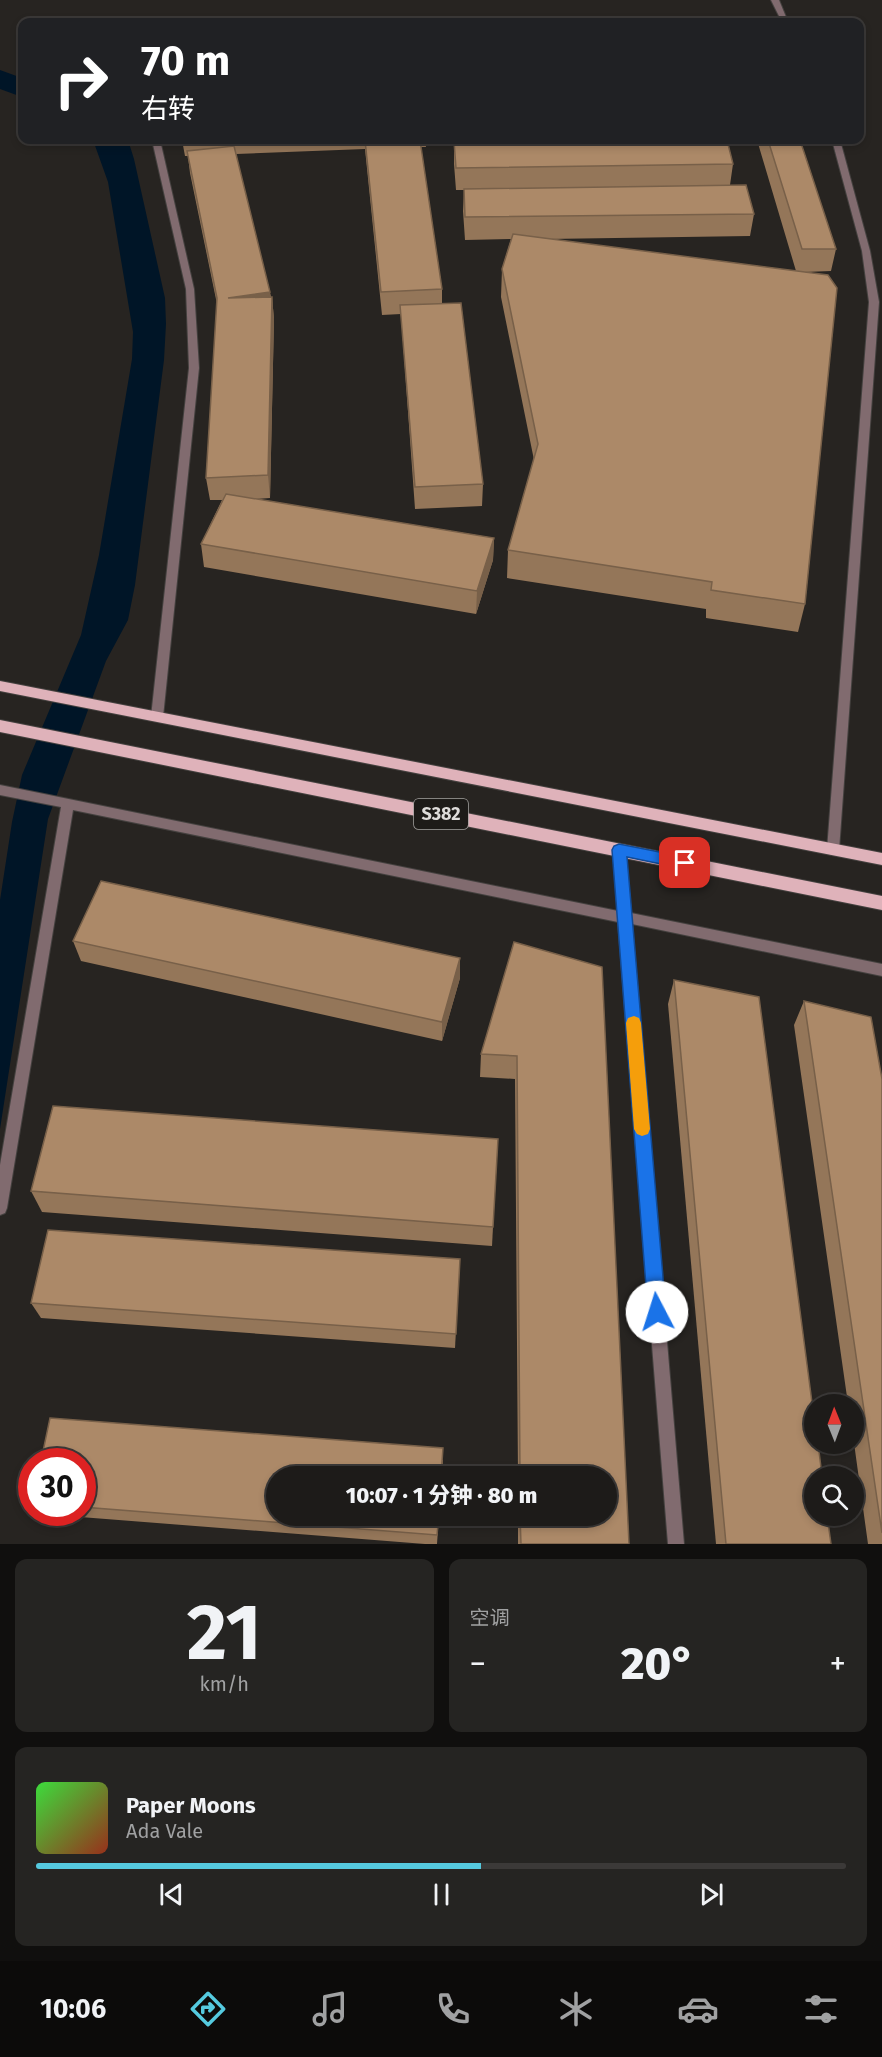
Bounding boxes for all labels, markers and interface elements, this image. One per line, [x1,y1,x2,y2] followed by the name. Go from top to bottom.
[141,36,230,86] text: 70 m
[42,42,120,120] icon: right
[141,93,195,125] text: 右转
[414,799,468,829] road number: S382
[659,837,710,888] pin
[668,846,701,879] icon: arrive
[625,1280,689,1344] position arrow
[804,1394,864,1454] north arrow
[804,1394,864,1526] map controls
[18,1448,96,1526] speed limit sign: 30
[804,1466,864,1526] button: search
[346,1482,537,1509] text: 10:07 · 1 分钟 · 80 m
[187,1586,262,1680] text: 21
[470,1606,510,1630] text: 空调
[621,1637,695,1691] text: 20°
[470,1644,486,1684] text: −
[830,1644,846,1684] text: +
[200,1672,249,1696] text: km/h
[126,1792,256,1819] text: Paper Moons
[126,1819,203,1843] text: Ada Vale
[155,1878,188,1911] icon: previous
[425,1878,458,1911] icon: pause
[695,1878,728,1911] icon: next
[187,1988,229,2030] icon: directions
[309,1988,351,2030] icon: music
[432,1988,474,2030] icon: phone
[555,1988,597,2030] icon: climate
[677,1988,719,2030] icon: car
[800,1988,842,2030] icon: filters
[40,1993,106,2025] text: 10:06

